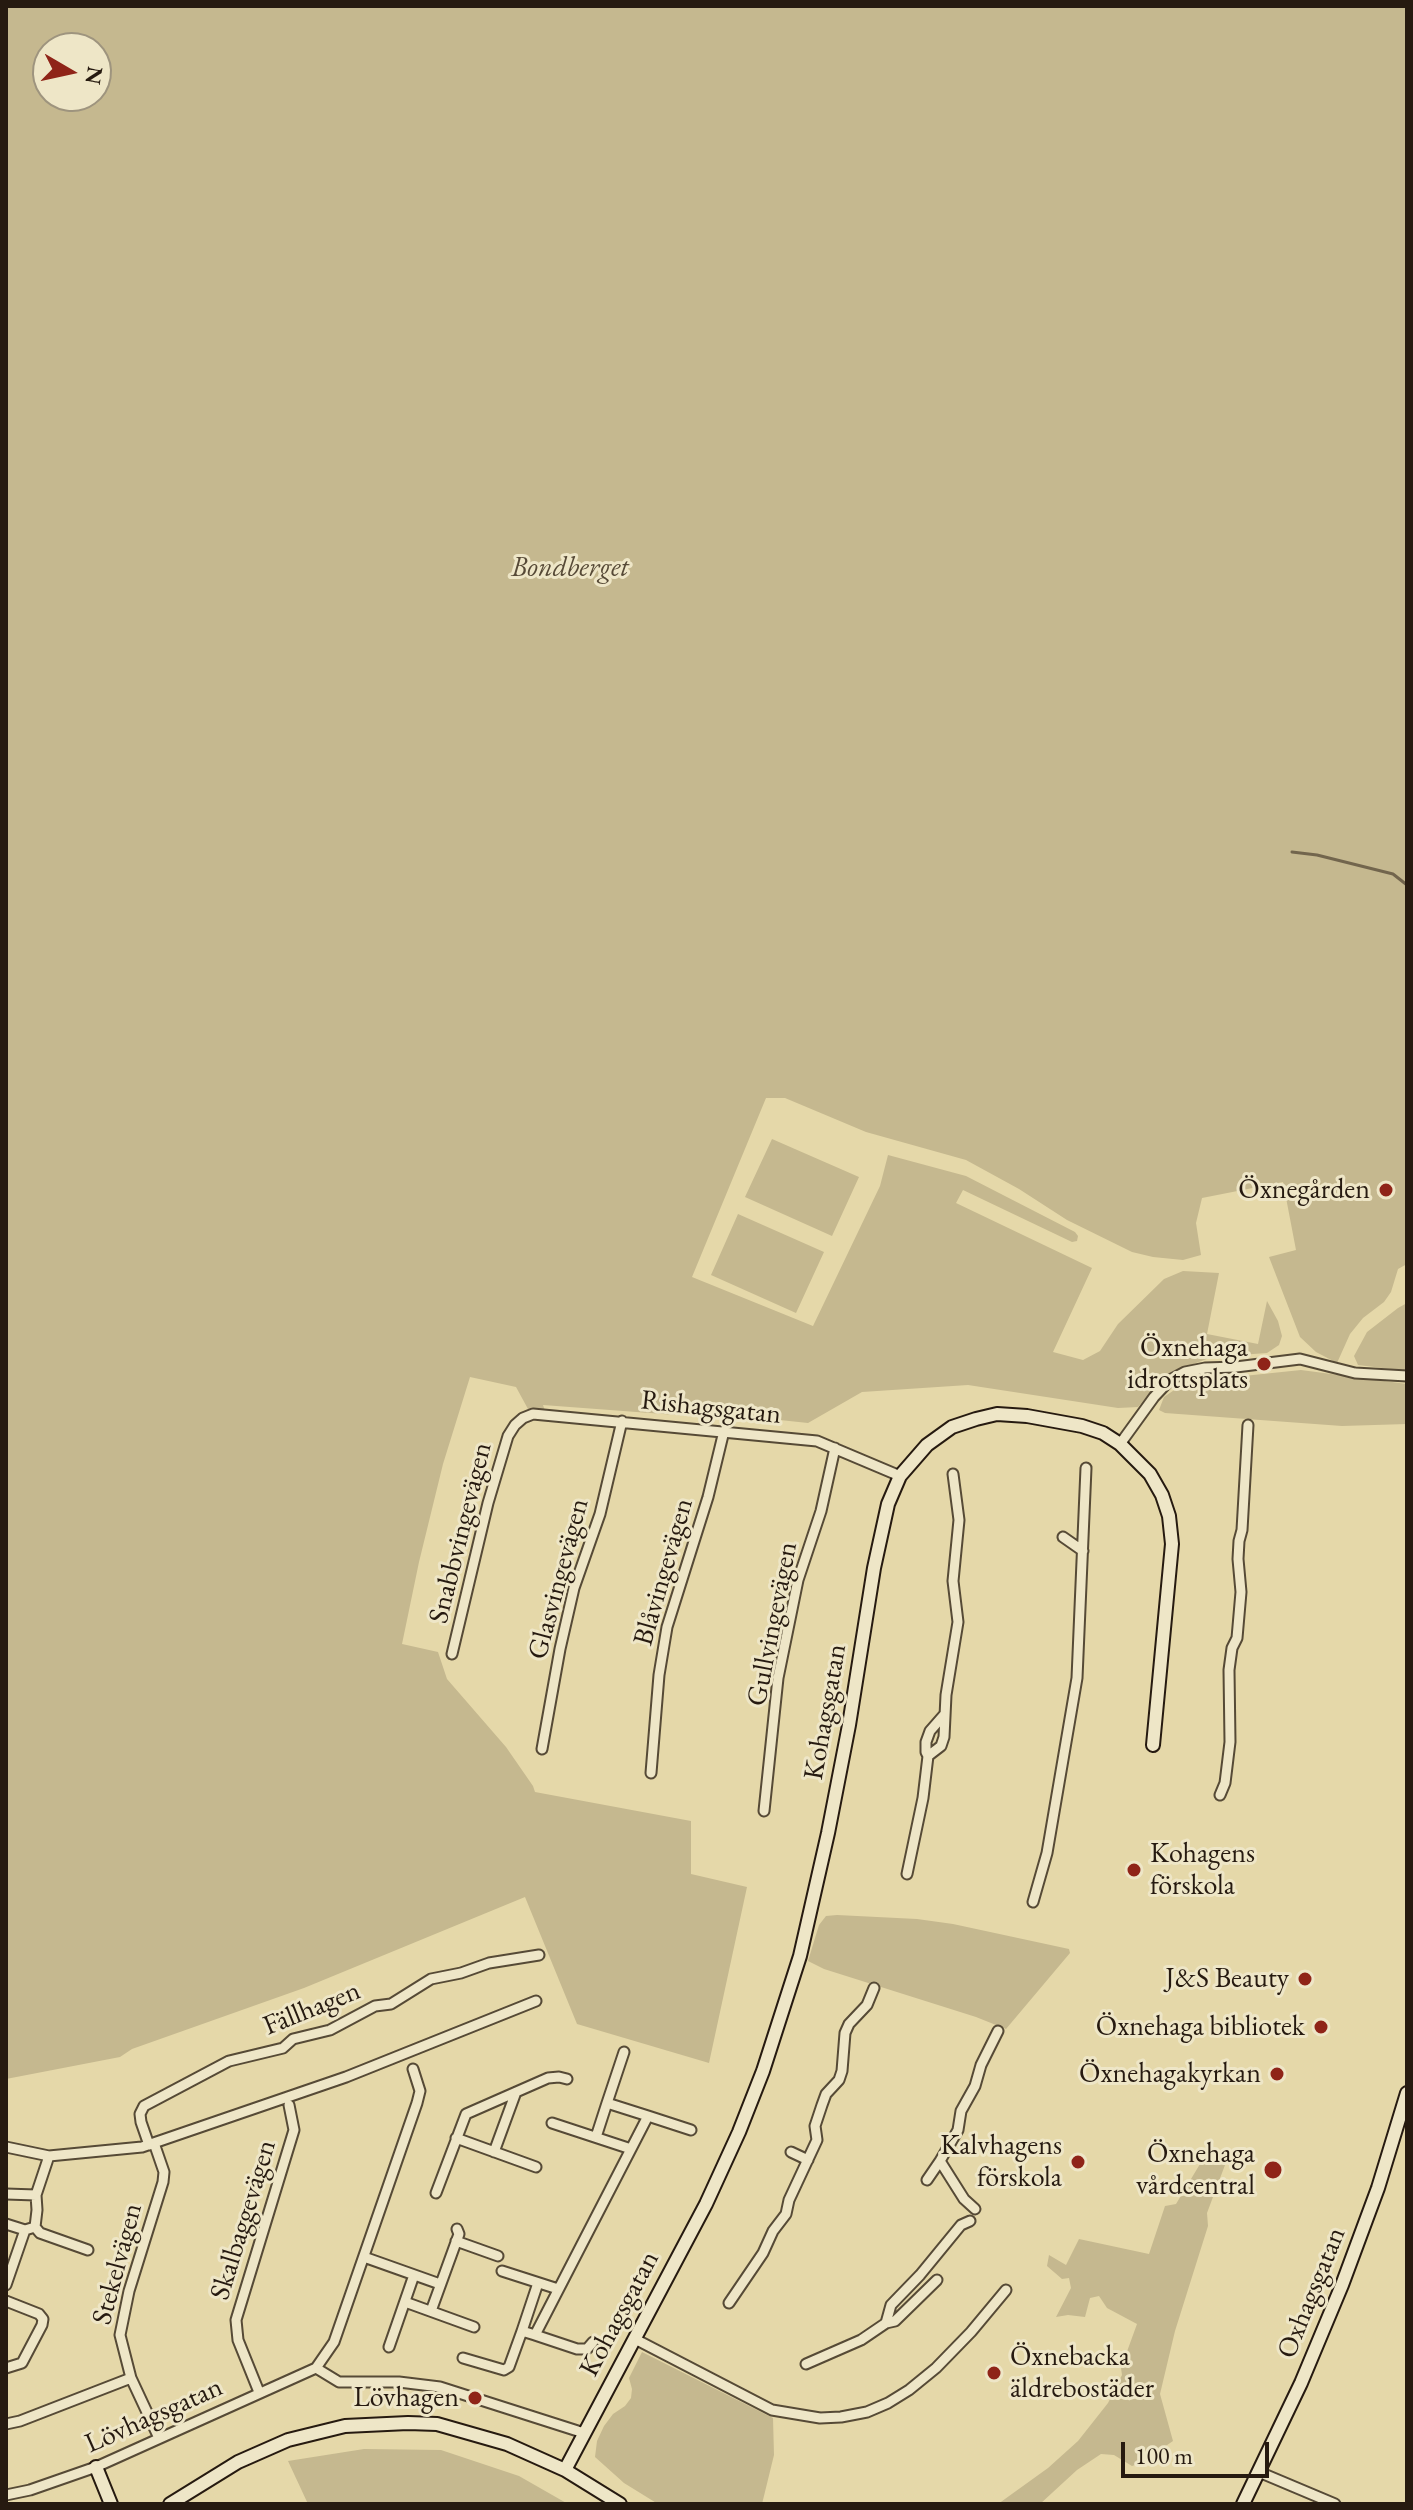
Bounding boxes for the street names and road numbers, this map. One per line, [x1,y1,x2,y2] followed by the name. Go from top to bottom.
[639,1384,783,1432] street label: Rishagsgatan
[422,1439,500,1627] street label: Snabbvingevägen
[627,1494,701,1650] street label: Blåvingevägen
[521,1495,597,1663] street label: Glasvingevägen
[741,1539,805,1709] street label: Gullvingevägen
[798,1641,854,1783] street label: Kohagsgatan
[259,1974,365,2044] street label: Fällhagen
[204,2136,284,2304] street label: Skalbaggevägen
[86,2200,150,2328] street label: Stekelvägen
[1271,2223,1353,2363] street label: Oxhagsgatan
[573,2245,667,2383] street label: Kohagsgatan
[80,2371,228,2461] street label: Lövhagsgatan

